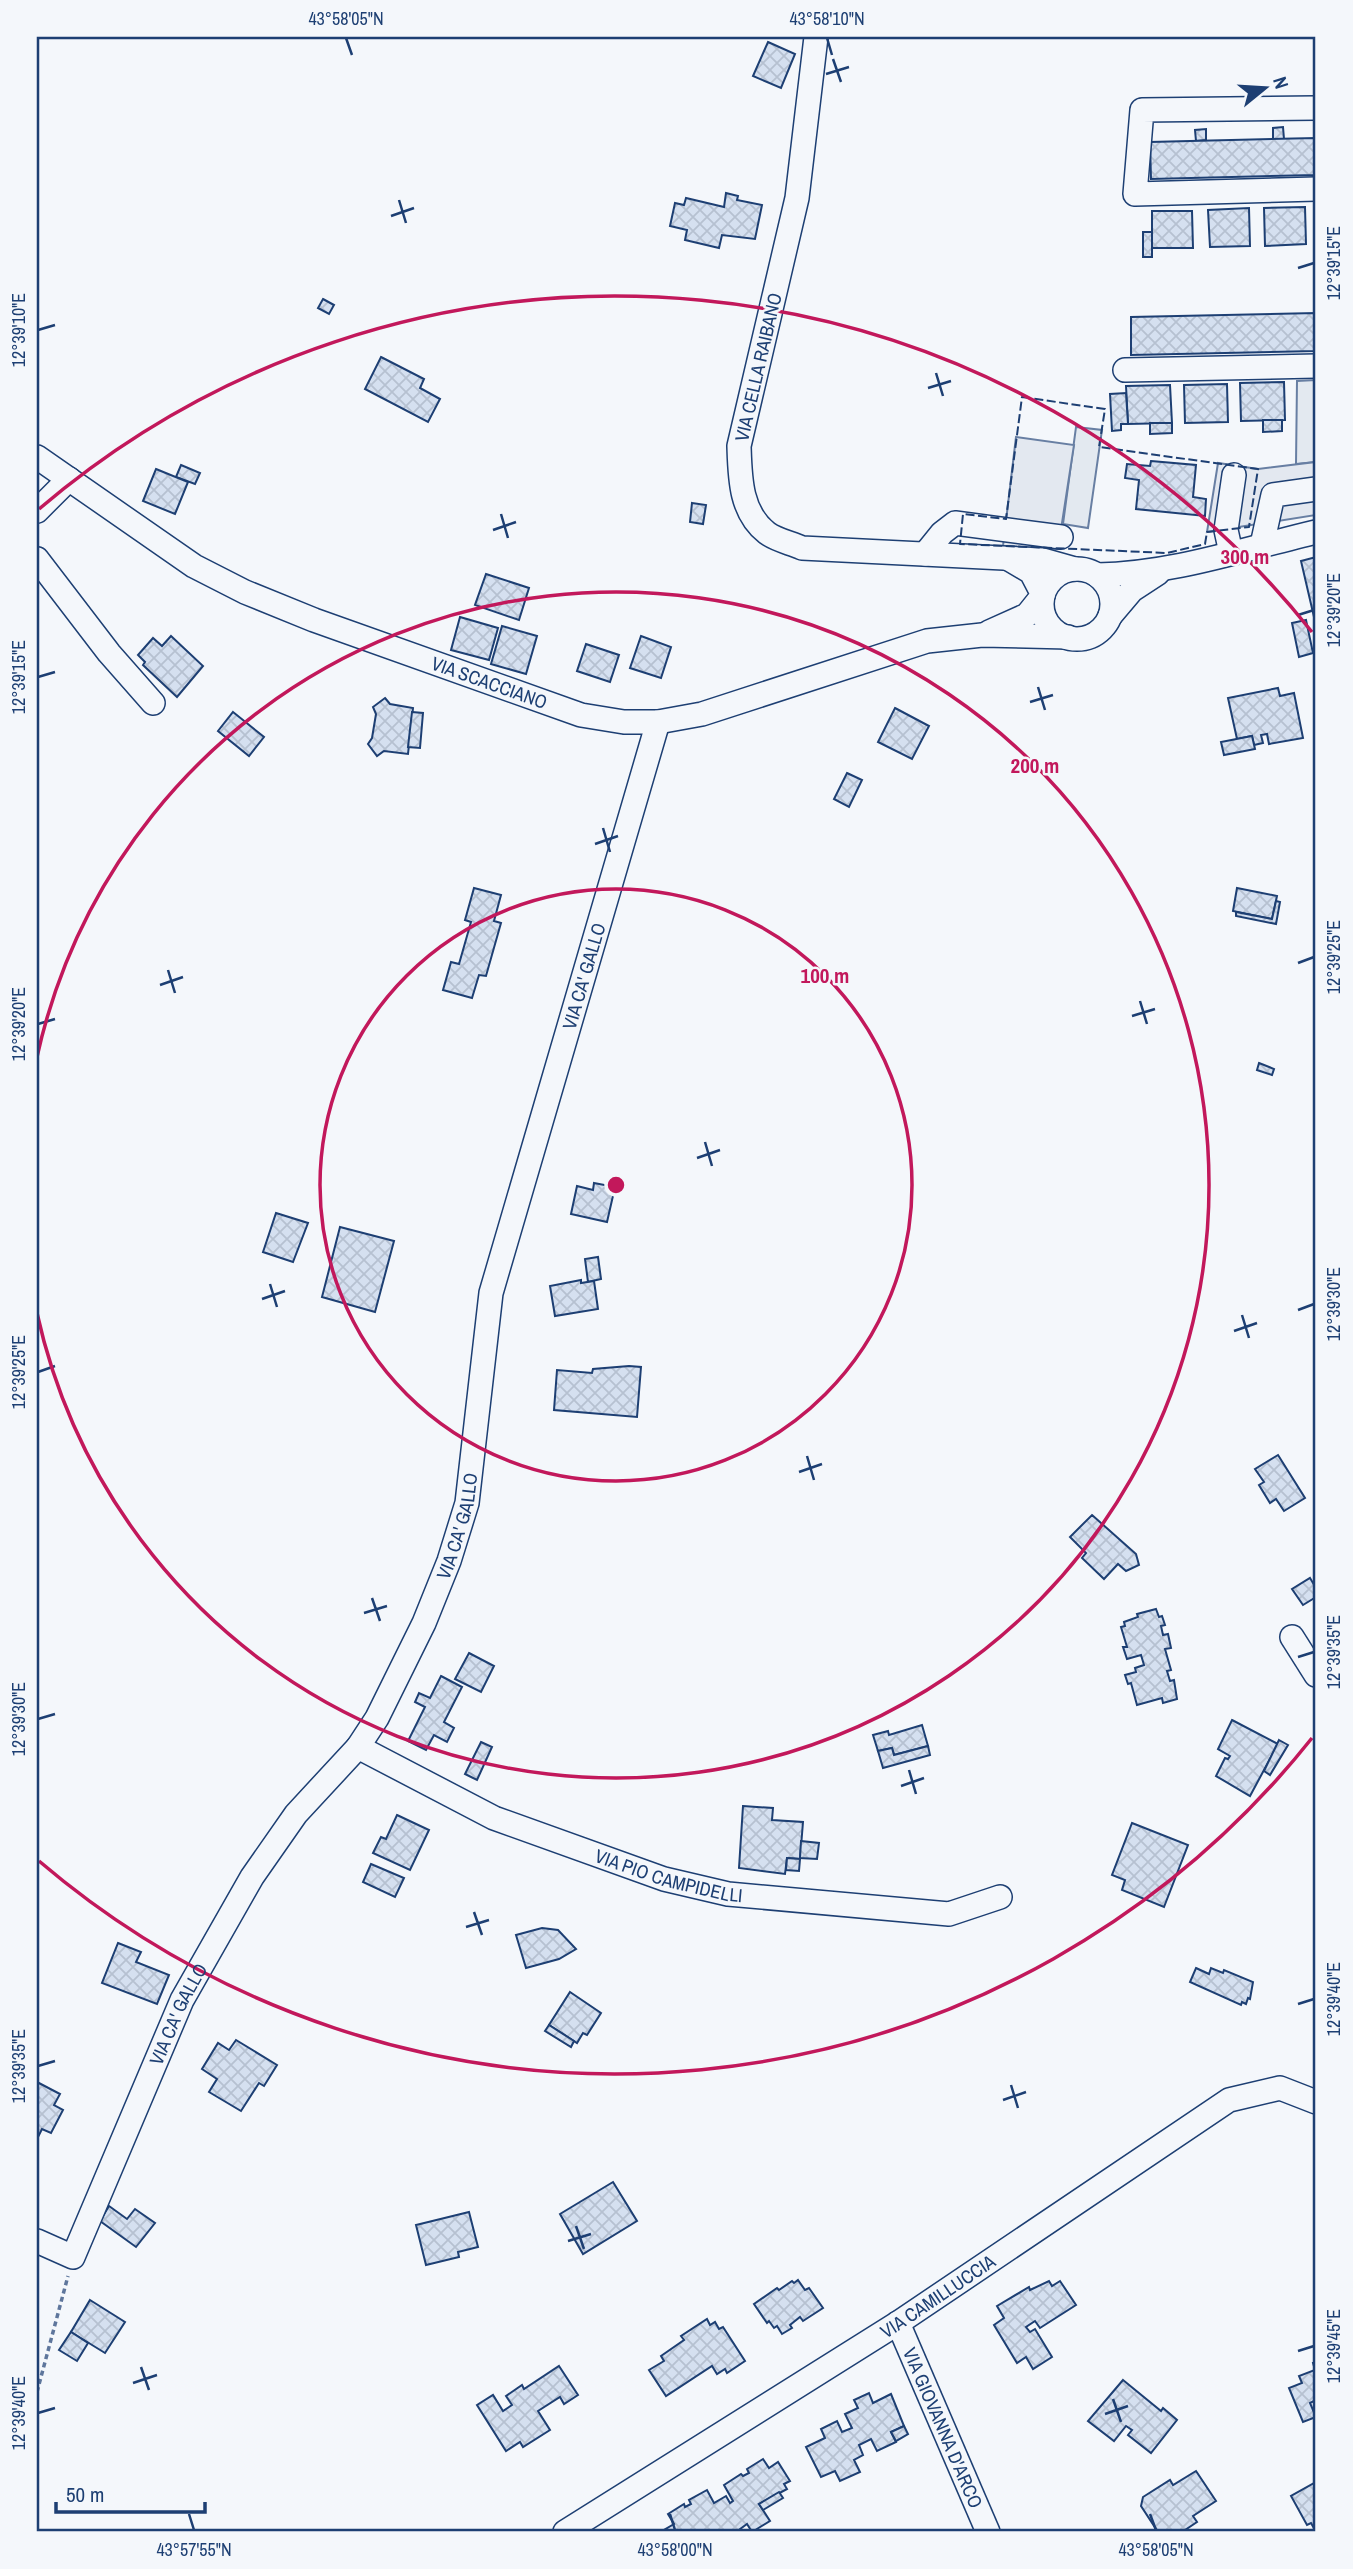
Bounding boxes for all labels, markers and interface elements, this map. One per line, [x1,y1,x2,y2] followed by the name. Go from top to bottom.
[308,6,384,31] text: 43°58'05"N
[789,6,865,31] text: 43°58'10"N
[1230,52,1300,122] north arrow
[1267,73,1295,92] text: N
[1321,226,1346,300] text: 12°39'15"E
[728,290,788,444] street label: VIA CELLA RAIBANO
[6,293,31,367] text: 12°39'10"E
[1221,542,1269,571] text: 300 m
[1321,573,1346,647] text: 12°39'20"E
[6,640,31,714] text: 12°39'15"E
[428,650,551,715] street label: VIA SCACCIANO
[1011,751,1059,780] text: 200 m
[556,920,612,1032] street label: VIA CA' GALLO
[1321,920,1346,994] text: 12°39'25"E
[801,961,849,990] text: 100 m
[6,987,31,1061] text: 12°39'20"E
[604,1173,628,1197] centre of rings
[1321,1267,1346,1341] text: 12°39'30"E
[6,1335,31,1409] text: 12°39'25"E
[430,1471,483,1583] street label: VIA CA' GALLO
[1321,1615,1346,1689] text: 12°39'35"E
[6,1682,31,1756] text: 12°39'30"E
[592,1842,744,1908] street label: VIA PIO CAMPIDELLI
[143,1959,213,2069] street label: VIA CA' GALLO
[1321,1962,1346,2036] text: 12°39'40"E
[6,2029,31,2103] text: 12°39'35"E
[875,2248,1001,2344] street label: VIA CAMILLUCCIA
[1321,2309,1346,2383] text: 12°39'45"E
[897,2343,989,2512] street label: VIA GIOVANNA D'ARCO
[6,2376,31,2450] text: 12°39'40"E
[56,2471,205,2515] scale bar
[66,2480,104,2509] text: 50 m
[156,2537,232,2562] text: 43°57'55"N
[637,2537,713,2562] text: 43°58'00"N
[1118,2537,1194,2562] text: 43°58'05"N

